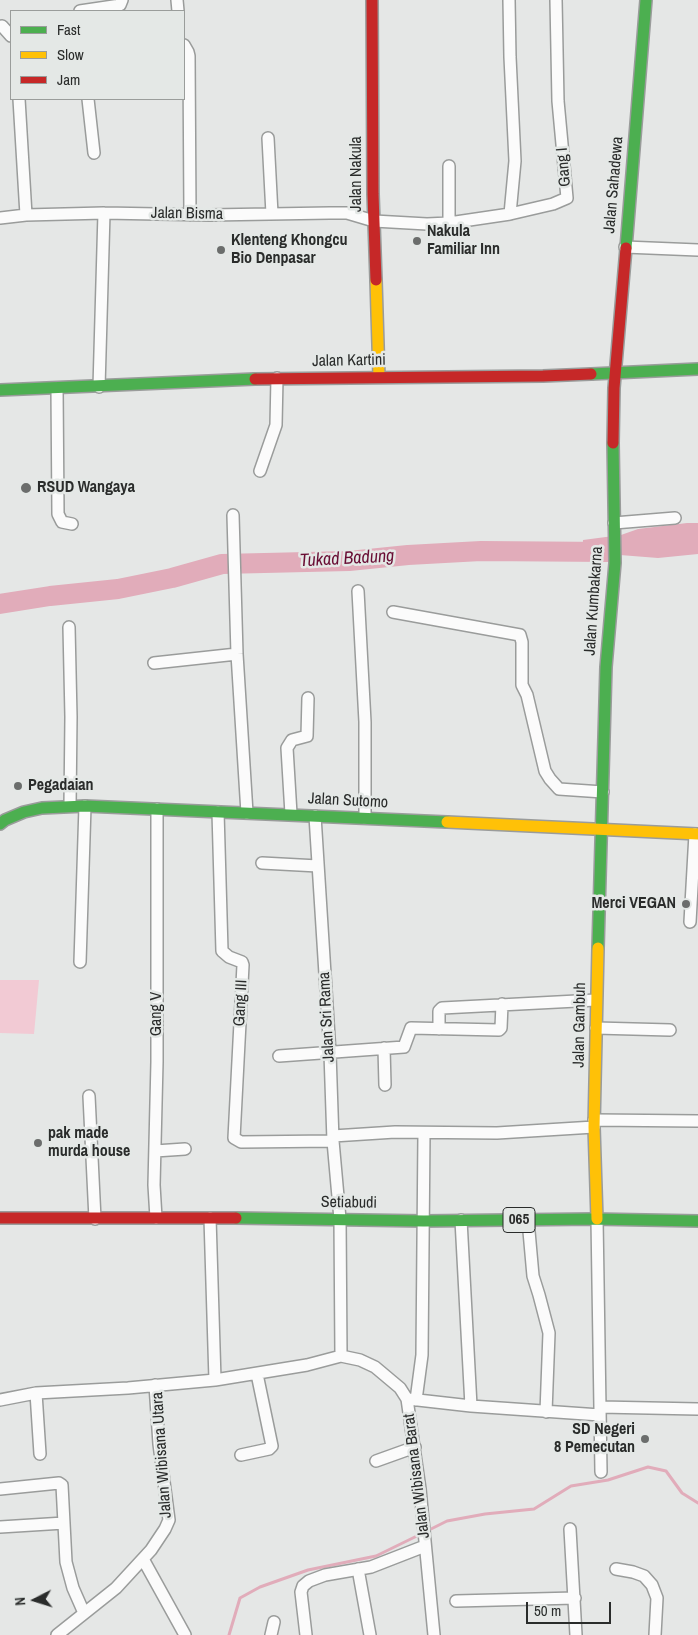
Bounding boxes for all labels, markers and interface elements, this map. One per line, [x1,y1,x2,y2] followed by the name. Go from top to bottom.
[10,10,185,100] legend
[57,19,80,40] text: Fast
[57,44,84,65] text: Slow
[57,69,80,90] text: Jam
[347,136,367,212] street label: Jalan Nakula
[600,136,628,234] street label: Jalan Sahadewa
[553,147,575,187] street label: Gang I
[151,204,223,224] street label: Jalan Bisma
[427,222,500,260] place label: Nakula Familiar Inn
[231,231,348,269] place label: Klenteng Khongcu Bio Denpasar
[411,235,423,247] marker: Nakula Familiar Inn
[215,244,227,256] marker: Klenteng Khongcu Bio Denpasar
[312,351,386,371] street label: Jalan Kartini
[37,478,135,498] place label: RSUD Wangaya
[19,481,33,495] marker: RSUD Wangaya
[299,546,395,572] water label: Tukad Badung
[581,546,607,656] street label: Jalan Kumbakarna
[28,776,94,796] place label: Pegadaian
[12,780,24,792] marker: Pegadaian
[307,789,389,813] street label: Jalan Sutomo
[591,894,676,914] place label: Merci VEGAN
[680,898,692,910] marker: Merci VEGAN
[315,971,339,1063] street label: Jalan Sri Rama
[230,979,252,1027] street label: Gang III
[570,982,590,1068] street label: Jalan Gambuh
[147,992,167,1036] street label: Gang V
[48,1124,130,1162] place label: pak made murda house
[32,1137,44,1149] marker: pak made murda house
[321,1193,377,1213] street label: Setiabudi
[503,1208,535,1232] road number: 065
[148,1391,176,1519] street label: Jalan Wibisana Utara
[400,1413,434,1539] street label: Jalan Wibisana Barat
[554,1420,635,1458] place label: SD Negeri 8 Pemecutan
[639,1433,651,1445] marker: SD Negeri 8 Pemecutan
[10,1575,60,1625] north arrow
[528,1592,613,1624] scale bar
[11,1596,29,1606] text: N
[534,1600,561,1621] text: 50 m

